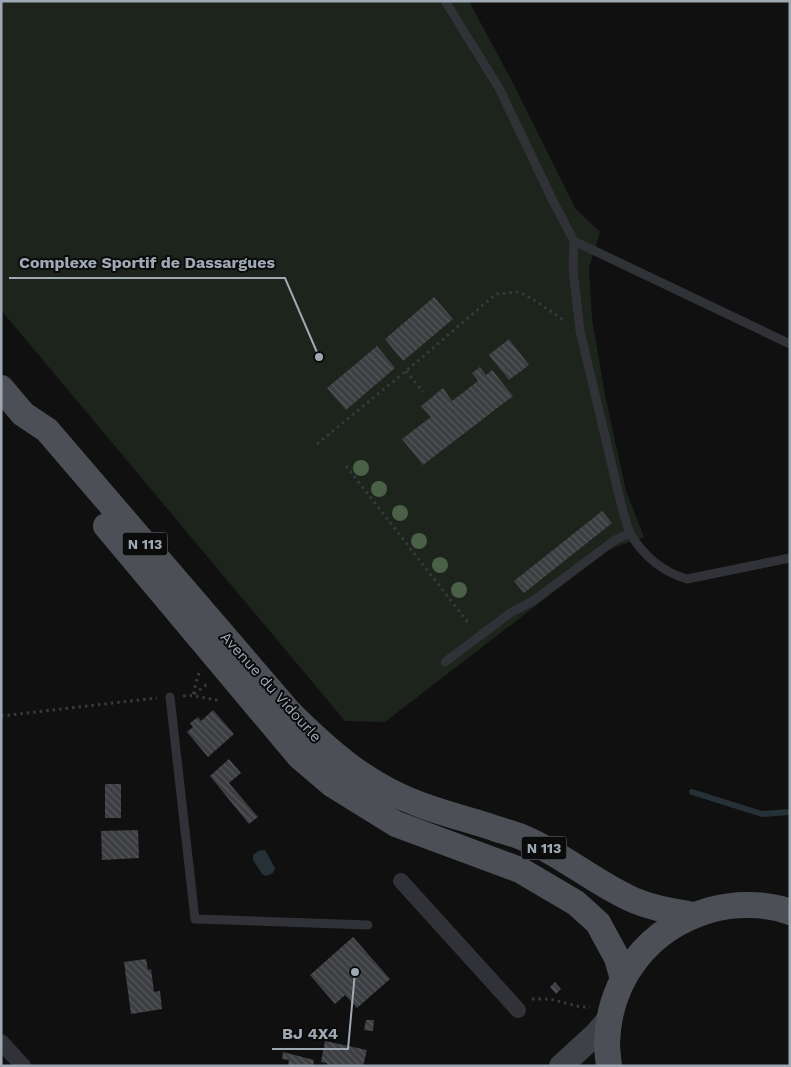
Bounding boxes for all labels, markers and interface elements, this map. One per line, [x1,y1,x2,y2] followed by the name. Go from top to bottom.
[9,247,285,278] callout: Complexe Sportif de Dassargues
[19,253,275,272] text: Complexe Sportif de Dassargues
[122,532,168,556] road number: N 113
[217,628,325,746] street label: Avenue du Vidourle
[522,836,566,860] road number: N 113
[272,1018,348,1049] callout: BJ 4X4
[282,1024,338,1043] text: BJ 4X4

